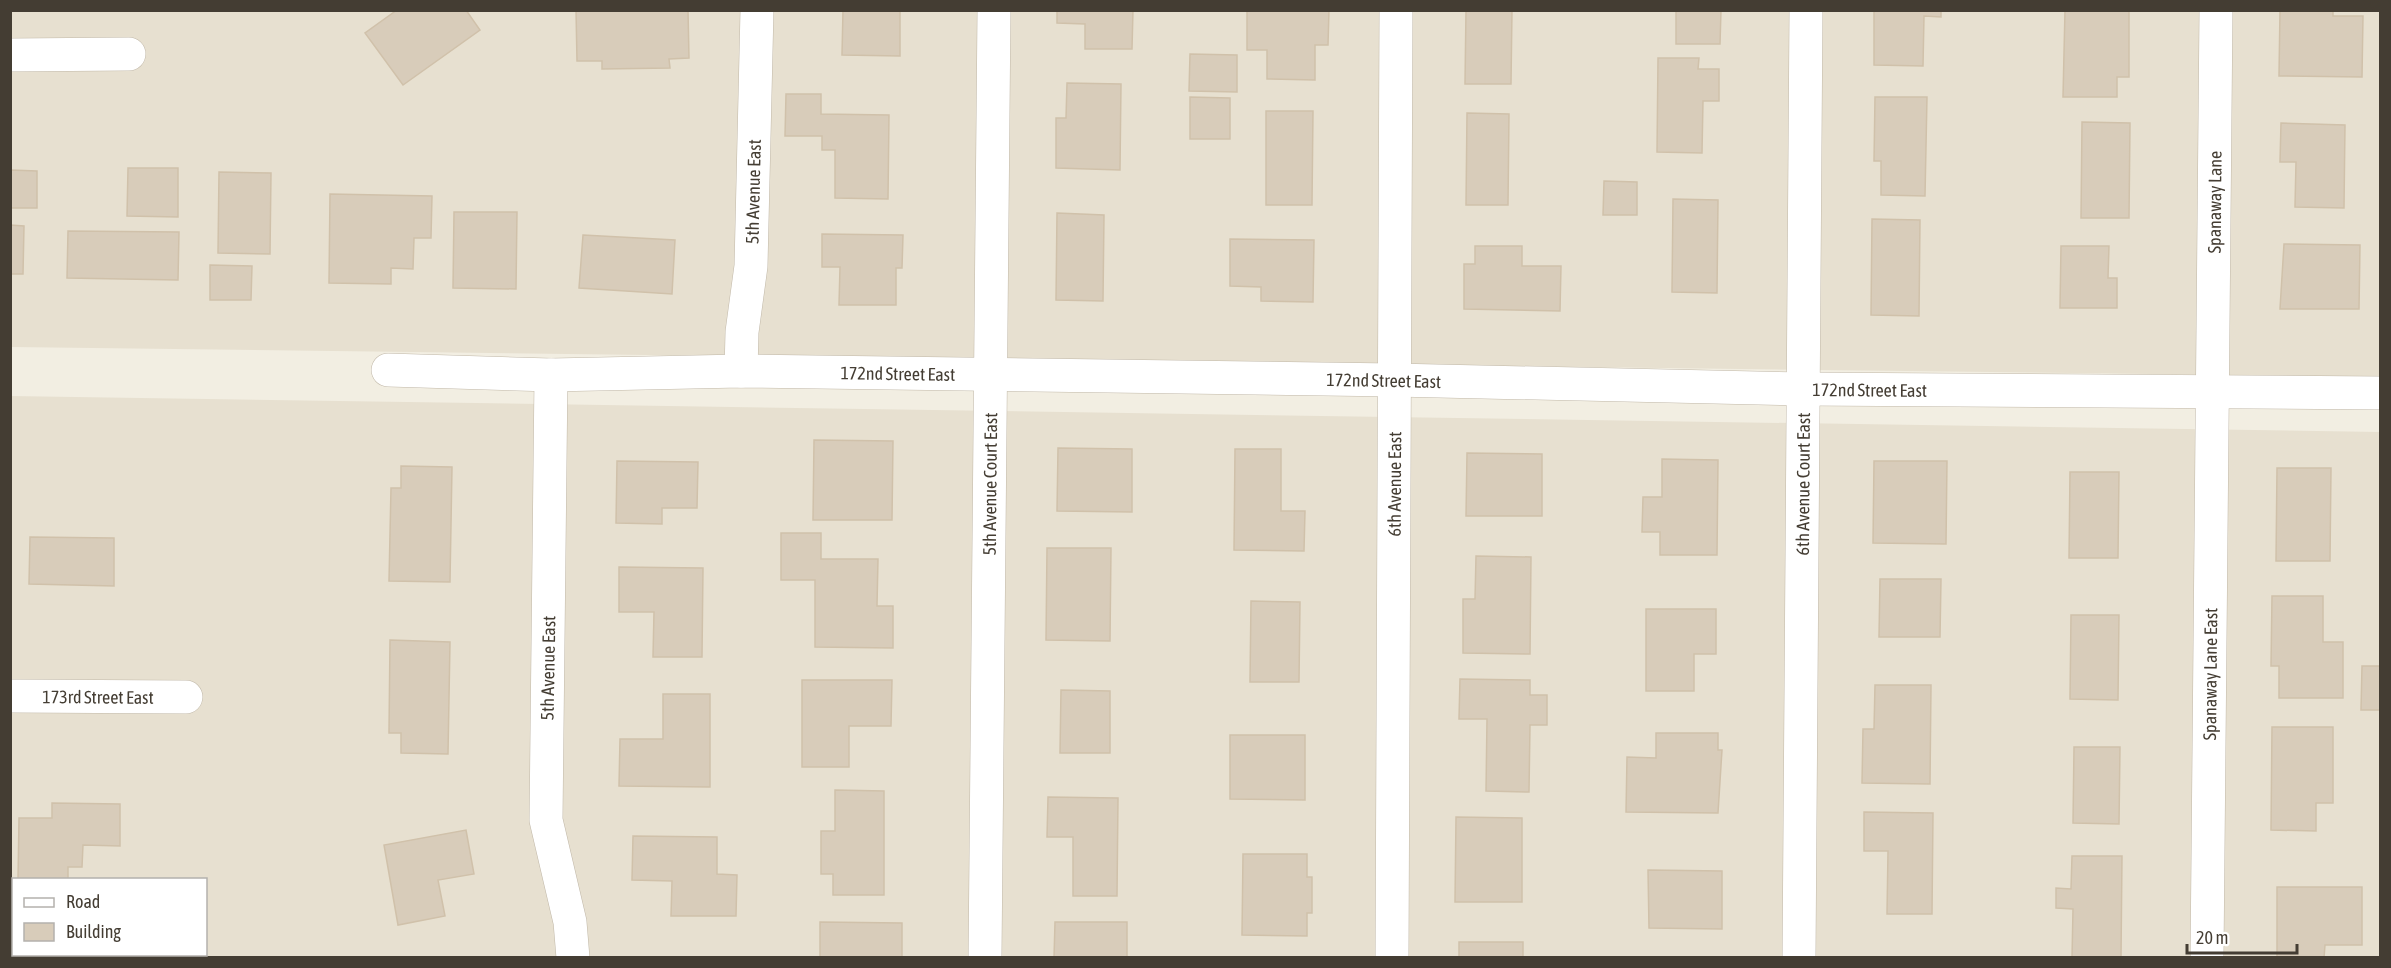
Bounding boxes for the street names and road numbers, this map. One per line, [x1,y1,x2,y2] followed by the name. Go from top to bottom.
[741,139,764,244] street label: 5th Avenue East
[2203,151,2225,253] street label: Spanaway Lane
[840,362,955,384] street label: 172nd Street East
[1326,369,1441,392] street label: 172nd Street East
[1812,379,1927,400] street label: 172nd Street East
[978,412,1001,556] street label: 5th Avenue Court East
[1791,412,1814,556] street label: 6th Avenue Court East
[1383,432,1405,536] street label: 6th Avenue East
[2199,608,2221,740] street label: Spanaway Lane East
[537,615,559,721] street label: 5th Avenue East
[42,686,154,707] street label: 173rd Street East

